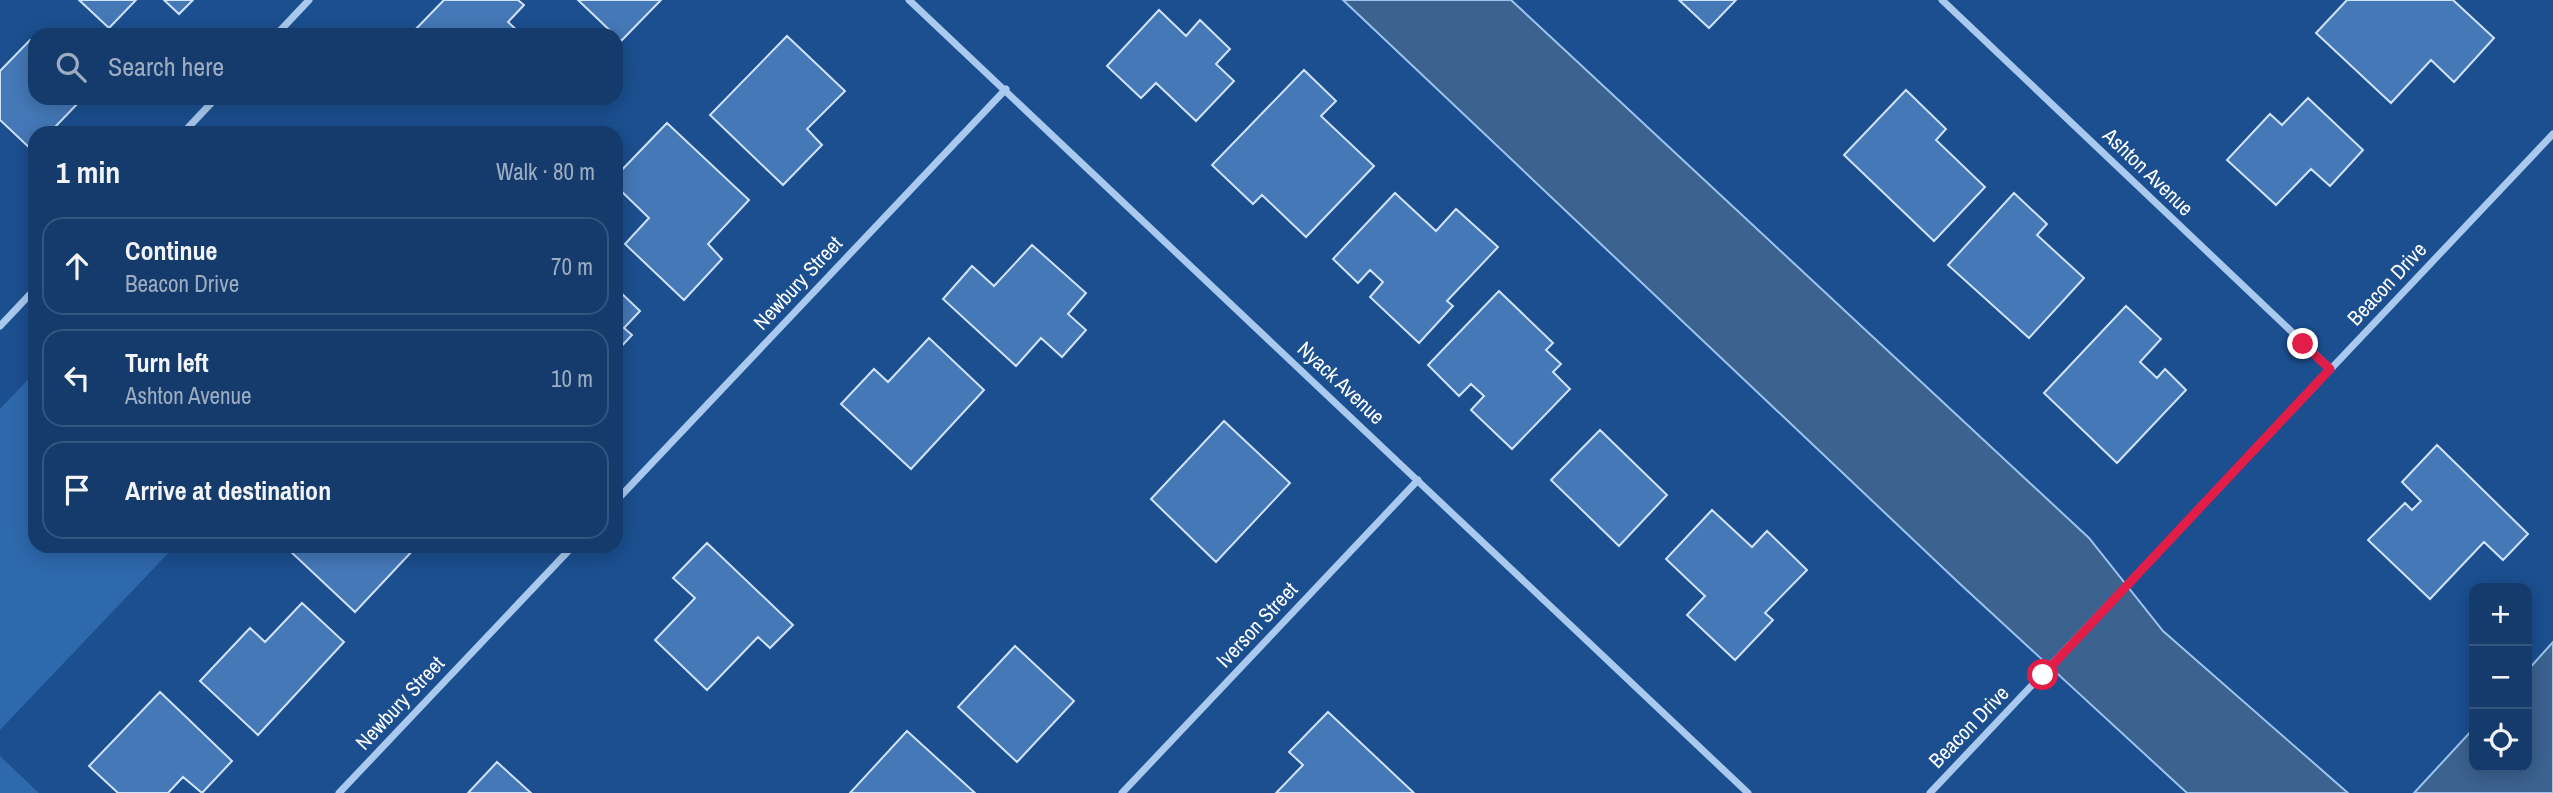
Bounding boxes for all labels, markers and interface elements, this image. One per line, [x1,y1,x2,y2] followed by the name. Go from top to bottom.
[28,28,623,105] search box
[52,48,90,86] icon: search
[108,49,224,84] text: Search here
[2096,120,2200,222] street label: Ashton Avenue
[56,152,120,192] text: 1 min
[496,156,595,187] text: Walk · 80 m
[747,229,849,336] street label: Newbury Street
[125,233,217,268] text: Continue
[2340,236,2433,332] street label: Beacon Drive
[58,247,96,285] icon: ahead
[551,251,593,282] text: 70 m
[125,268,239,299] text: Beacon Drive
[2287,328,2318,359] route end
[1291,335,1391,431] street label: Nyack Avenue
[125,345,209,380] text: Turn left
[58,359,96,397] icon: left
[551,363,593,394] text: 10 m
[125,380,252,411] text: Ashton Avenue
[58,471,96,509] icon: arrive
[125,473,331,508] text: Arrive at destination
[1209,575,1304,674] street label: Iverson Street
[2469,583,2532,772] map controls
[2469,583,2532,646] button: +
[2469,646,2532,709] button: −
[349,649,451,756] street label: Newbury Street
[2027,659,2058,690] route start
[1922,679,2015,774] street label: Beacon Drive
[2469,709,2532,772] button: locate

